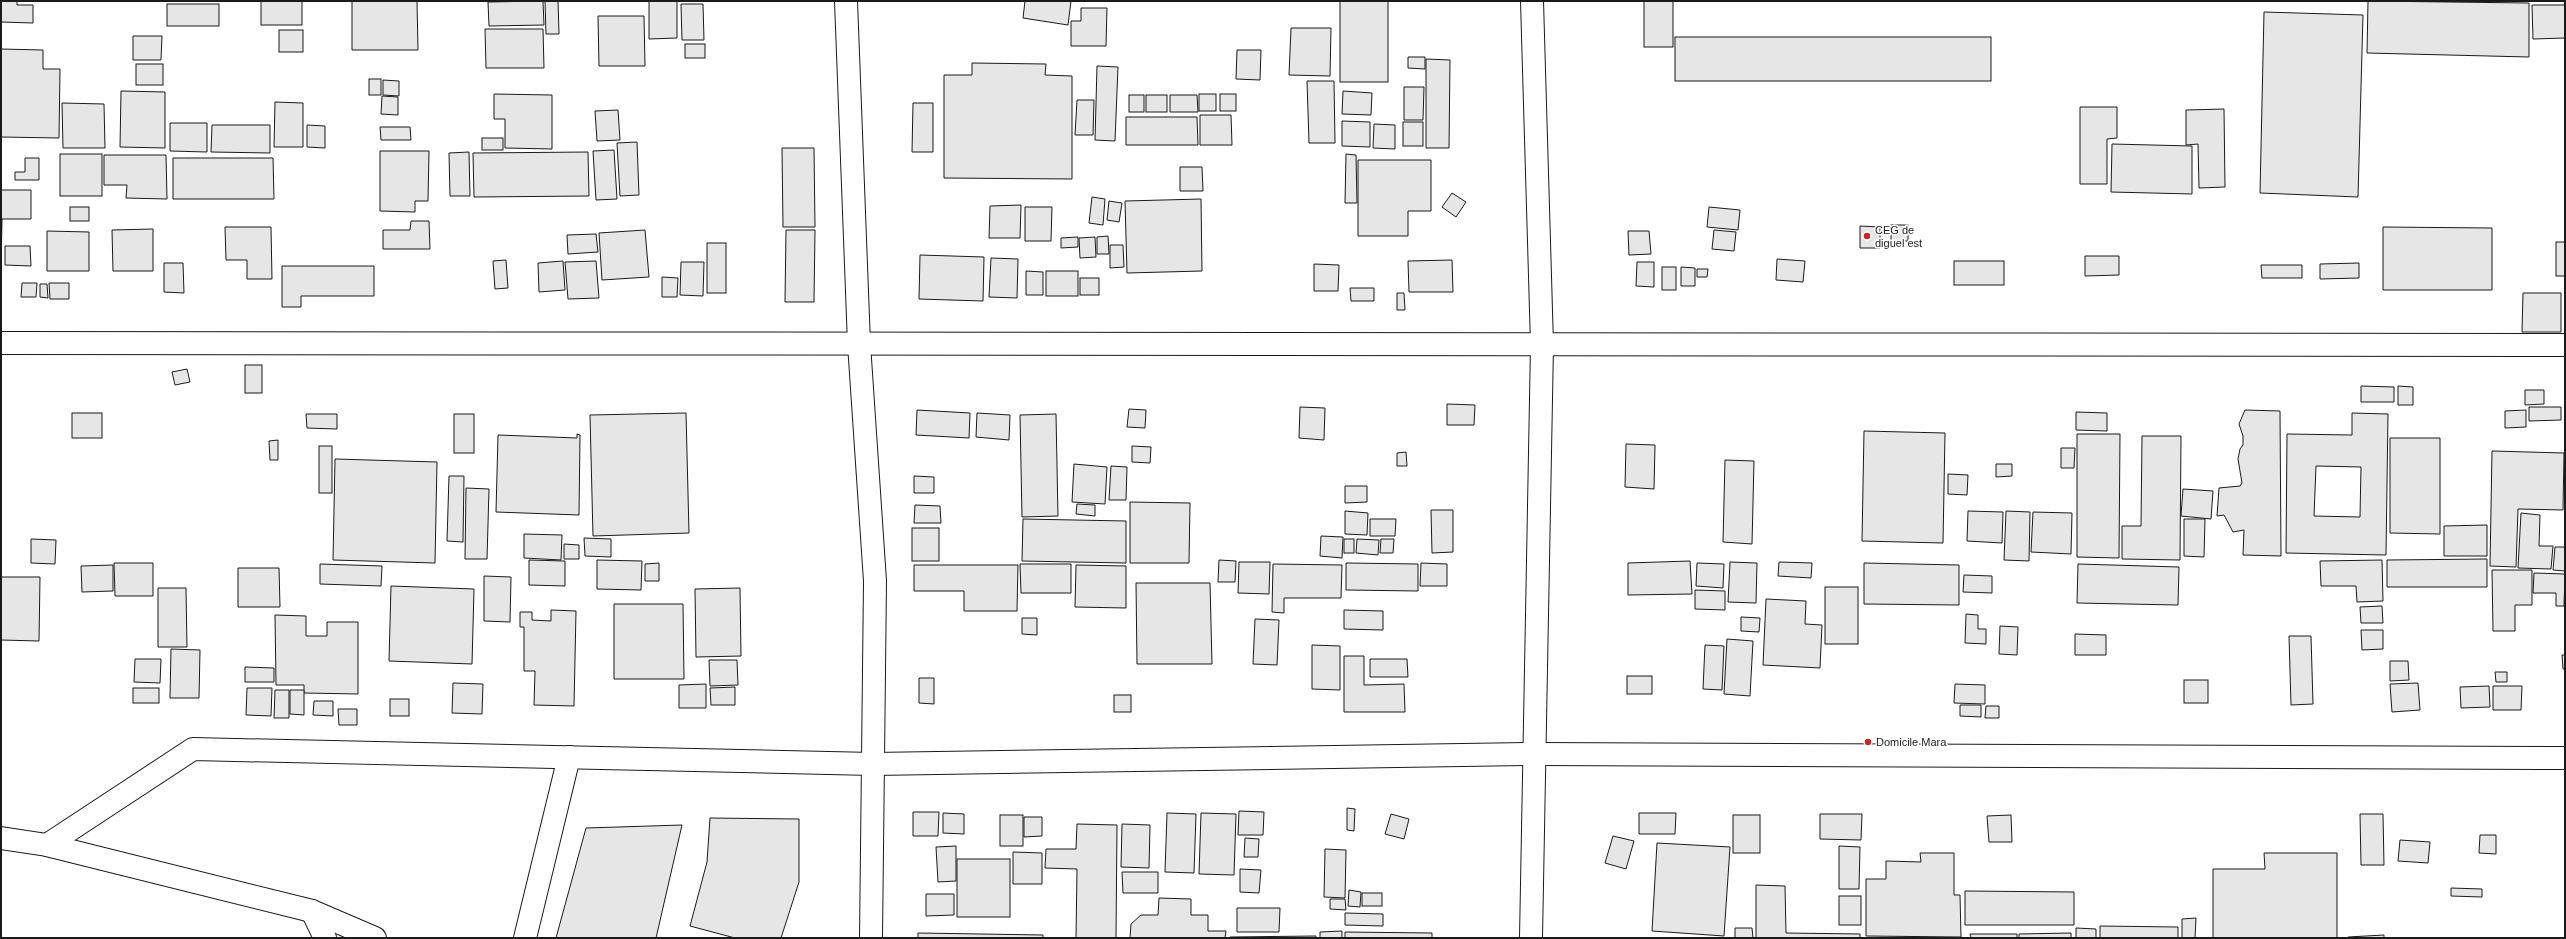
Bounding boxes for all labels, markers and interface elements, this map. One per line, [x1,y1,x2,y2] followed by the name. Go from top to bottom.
[1875,224,1922,249] place label: CEG de diguel est
[1862,231,1872,241] marker: CEG de diguel est
[1876,736,1947,748] place label: Domicile Mara
[1863,737,1873,747] marker: Domicile Mara

